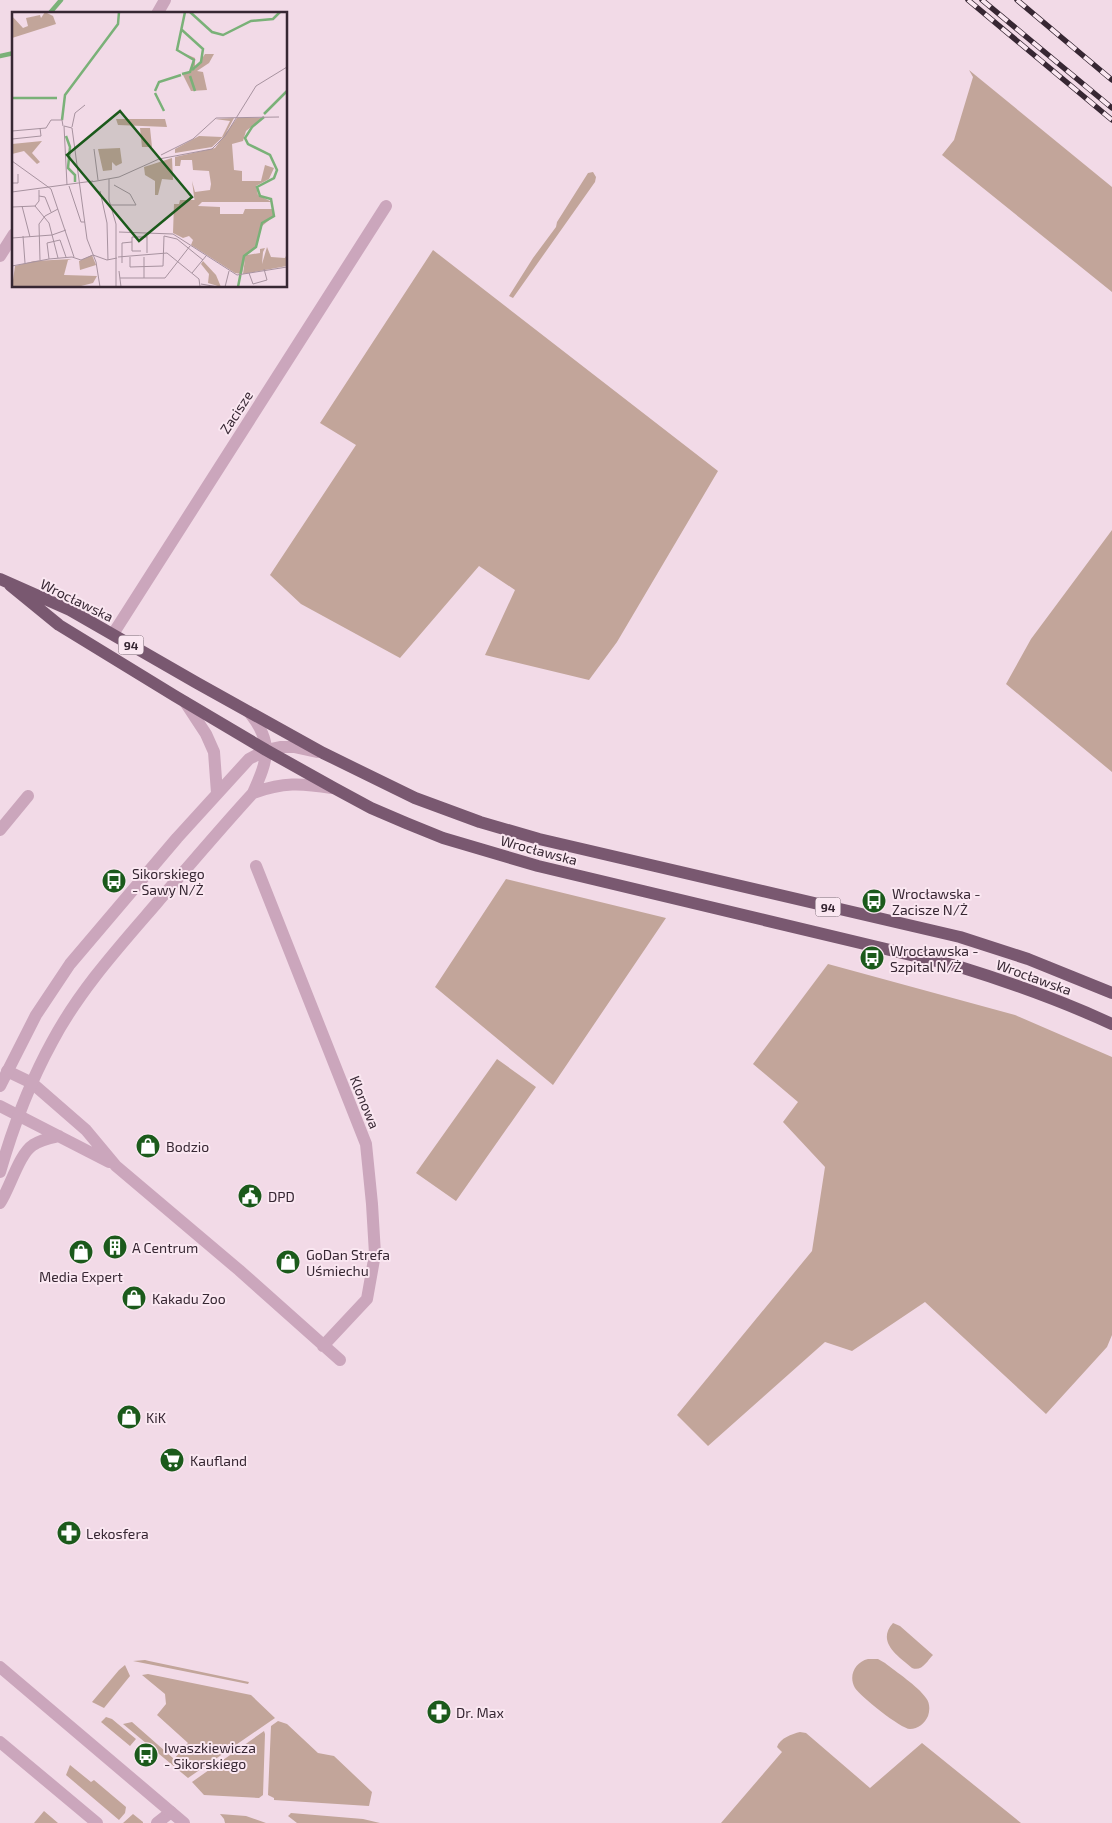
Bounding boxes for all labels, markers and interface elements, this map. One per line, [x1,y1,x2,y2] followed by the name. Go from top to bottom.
[12,12,288,288] inset map
[216,387,256,437] street label: Zacisze
[38,575,116,625] street label: Wrocławska
[118,636,144,654] road number: 94
[499,832,579,868] street label: Wrocławska
[132,865,205,898] place label: Sikorskiego - Sawy N/Ż
[101,868,127,894] bus stop icon: Sikorskiego - Sawy N/Ż
[892,885,980,918] place label: Wrocławska - Zacisze N/Ż
[861,888,887,914] bus stop icon: Wrocławska - Zacisze N/Ż
[816,898,840,916] road number: 94
[890,942,978,975] place label: Wrocławska - Szpital N/Ż
[859,945,885,971] bus stop icon: Wrocławska - Szpital N/Ż
[994,955,1074,999] street label: Wrocławska
[347,1073,383,1131] street label: Klonowa
[135,1133,161,1159] shop icon: Bodzio
[166,1138,209,1155] place label: Bodzio
[237,1183,263,1209] public building icon: DPD
[268,1188,295,1205] place label: DPD
[102,1234,128,1260] building icon: A Centrum
[68,1239,94,1265] shop icon: Media Expert
[132,1239,198,1256] place label: A Centrum
[306,1246,390,1279] place label: GoDan Strefa Uśmiechu
[275,1249,301,1275] shop icon: GoDan Strefa Uśmiechu
[39,1268,123,1285] place label: Media Expert
[121,1285,147,1311] shop icon: Kakadu Zoo
[152,1290,226,1307] place label: Kakadu Zoo
[116,1404,142,1430] shop icon: KiK
[146,1409,167,1426] place label: KiK
[159,1447,185,1473] supermarket icon: Kaufland
[190,1452,247,1469] place label: Kaufland
[56,1520,82,1546] pharmacy icon: Lekosfera
[86,1525,149,1542] place label: Lekosfera
[426,1699,452,1725] pharmacy icon: Dr. Max
[456,1704,504,1721] place label: Dr. Max
[164,1739,256,1772] place label: Iwaszkiewicza - Sikorskiego
[133,1742,159,1768] bus stop icon: Iwaszkiewicza - Sikorskiego

